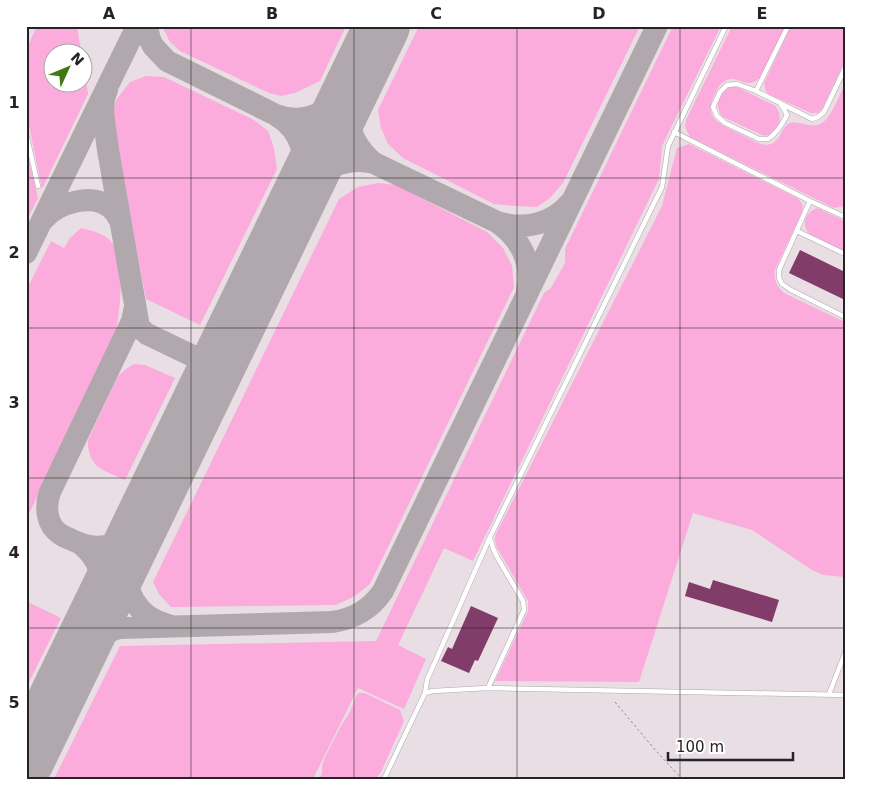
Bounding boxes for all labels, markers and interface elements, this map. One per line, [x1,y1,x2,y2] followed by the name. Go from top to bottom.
[103,4,116,23] text: A
[266,4,278,23] text: B
[430,4,442,23] text: C
[592,4,606,23] text: D
[757,4,767,23] text: E
[42,42,92,92] north arrow
[68,49,87,69] text: N
[8,93,20,112] text: 1
[8,243,20,262] text: 2
[8,393,20,412] text: 3
[8,543,20,562] text: 4
[8,693,20,712] text: 5
[668,730,794,762] scale bar
[676,738,724,756] text: 100 m

